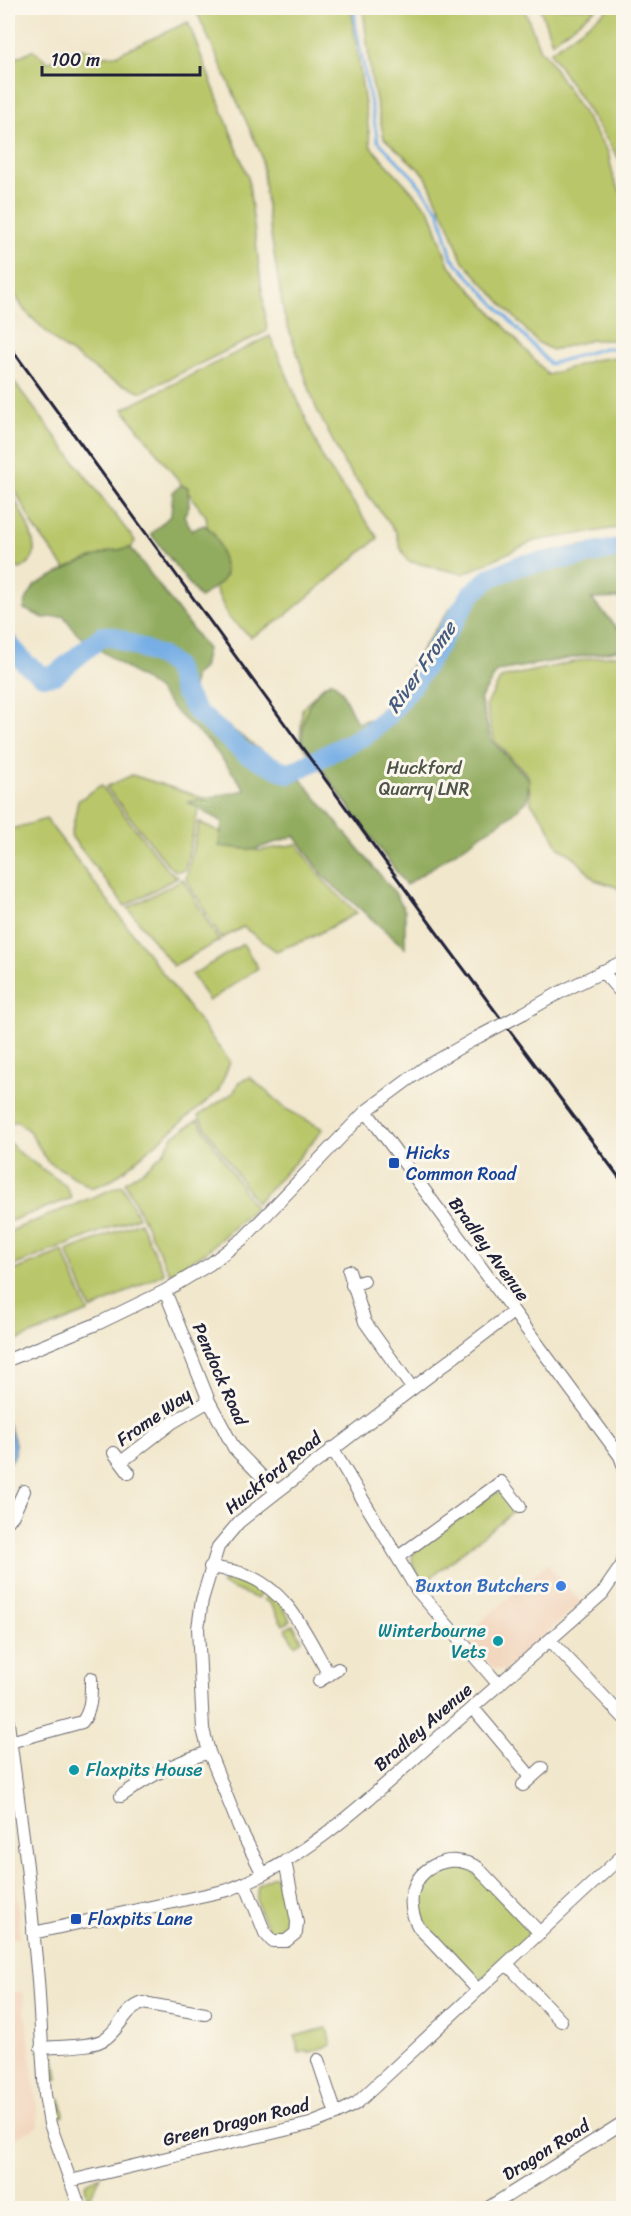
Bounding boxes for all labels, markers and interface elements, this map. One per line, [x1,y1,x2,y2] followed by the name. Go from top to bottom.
[42,39,200,77] scale bar
[51,44,100,76] text: 100 m
[377,613,467,720] water label: River Frome
[379,752,470,805] park label: Huckford Quarry LNR
[406,1137,517,1190] place label: Hicks Common Road
[387,1156,401,1170] marker: Hicks Common Road
[440,1190,538,1308] street label: Bradley Avenue
[183,1317,258,1432] street label: Pendock Road
[109,1379,199,1455] street label: Frome Way
[217,1423,330,1523] street label: Huckford Road
[415,1570,550,1602] place label: Buxton Butchers
[554,1579,568,1593] marker: Buxton Butchers
[378,1615,487,1668] place label: Winterbourne Vets
[491,1634,505,1648] marker: Winterbourne Vets
[366,1675,480,1779] street label: Bradley Avenue
[86,1754,202,1786] place label: Flaxpits House
[67,1763,81,1777] marker: Flaxpits House
[88,1903,193,1935] place label: Flaxpits Lane
[69,1912,83,1926] marker: Flaxpits Lane
[159,2088,314,2156] street label: Green Dragon Road
[496,2110,597,2190] street label: Dragon Road

